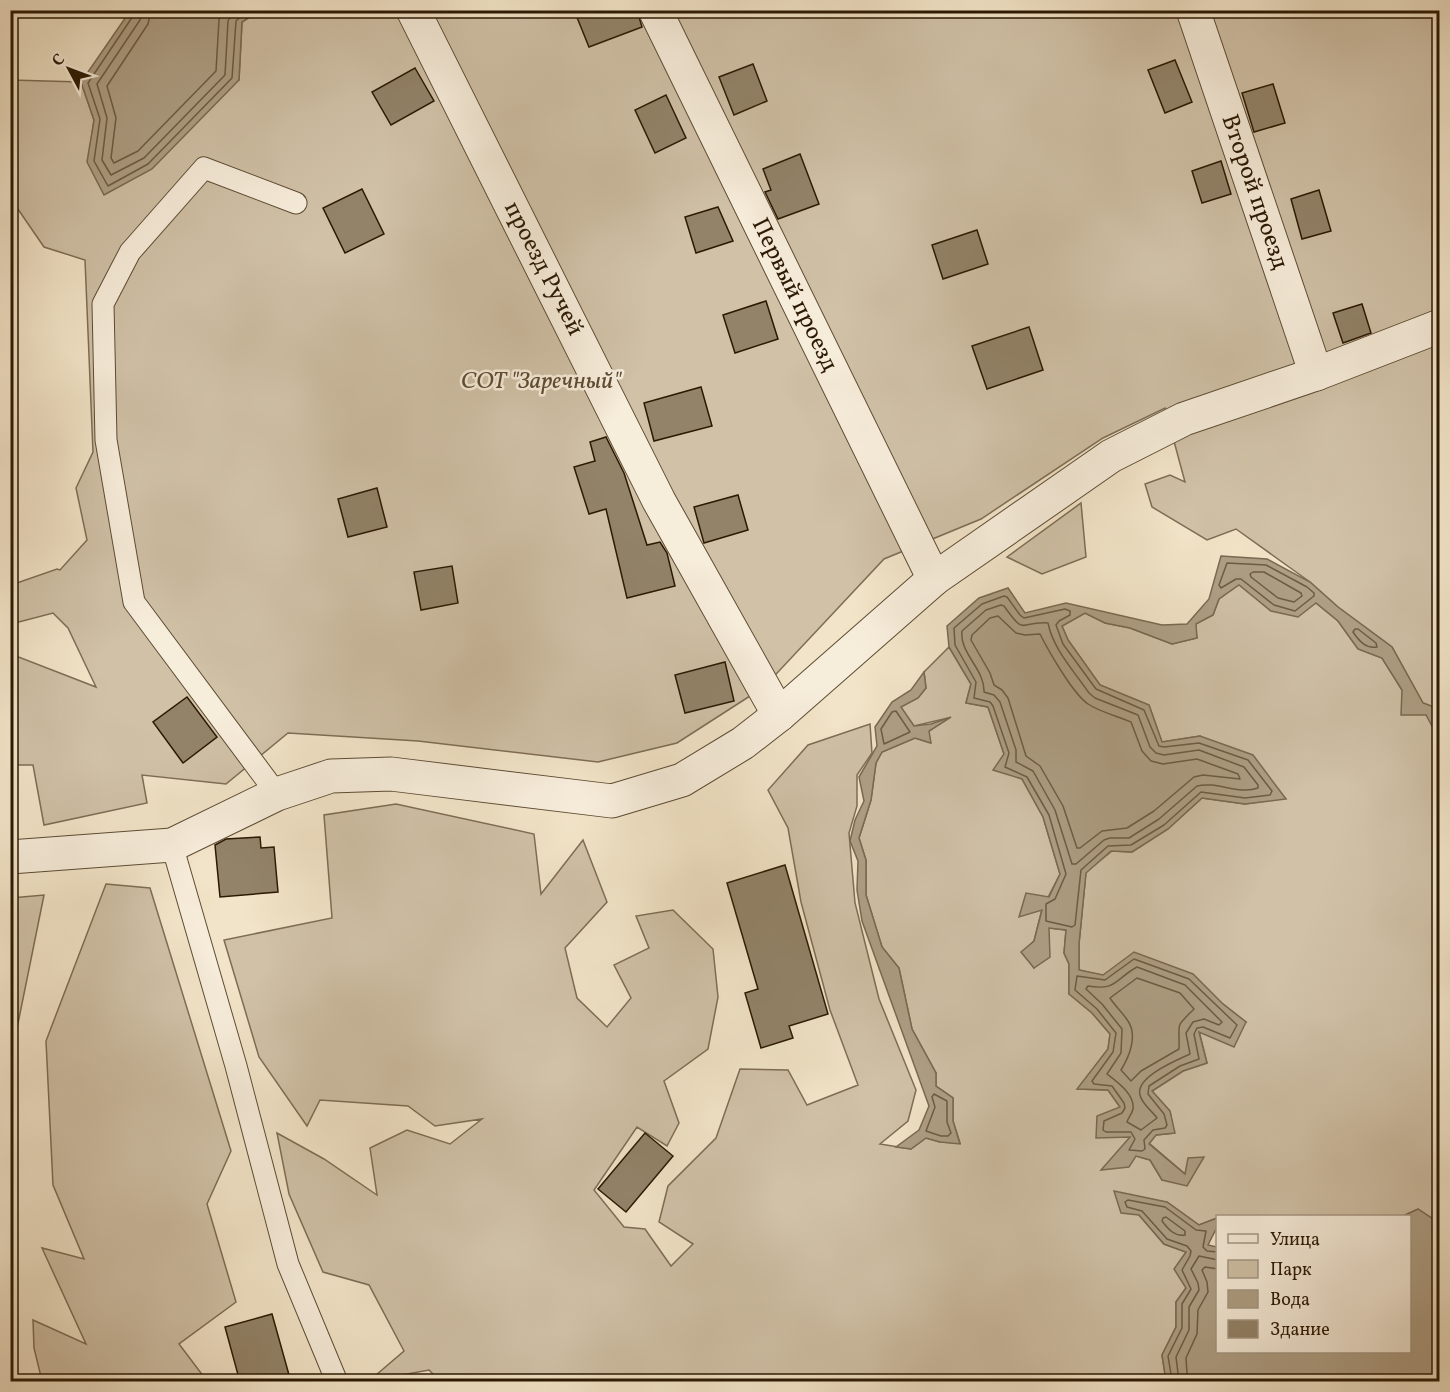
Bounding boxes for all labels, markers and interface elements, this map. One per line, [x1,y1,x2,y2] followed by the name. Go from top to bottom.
[39,39,99,99] north arrow
[48,49,71,72] text: С
[1212,110,1297,274] street label: Второй проезд
[495,196,591,342] street label: проезд Ручей
[742,212,846,378] street label: Первый проезд
[461,365,622,399] park label: СОТ "Заречный"
[1216,1215,1411,1353] legend
[1270,1228,1320,1253] text: Улица
[1270,1258,1312,1283] text: Парк
[1270,1288,1310,1313] text: Вода
[1270,1318,1330,1343] text: Здание

